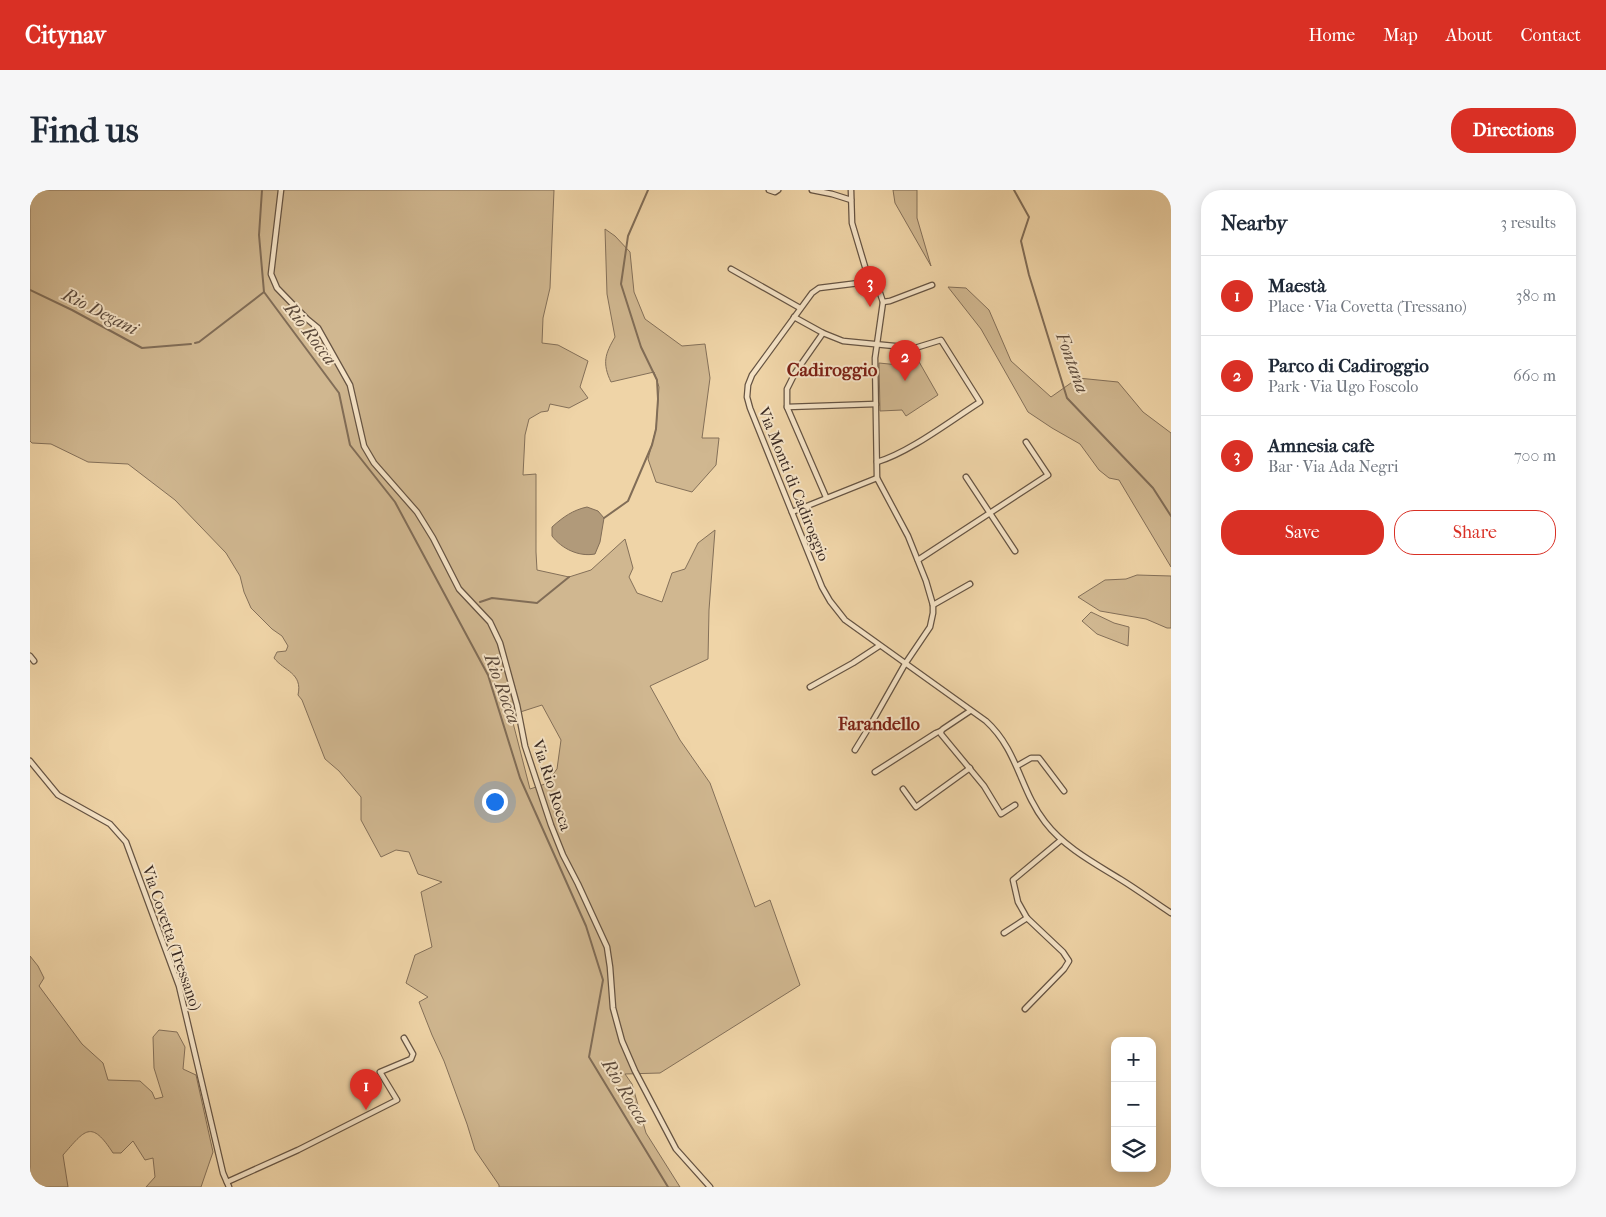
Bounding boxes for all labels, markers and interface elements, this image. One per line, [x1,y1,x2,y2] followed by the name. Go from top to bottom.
[25,21,106,49] text: Citynav
[1308,25,1355,46] text: Home
[1383,25,1418,46] text: Map
[1446,25,1492,46] text: About
[1520,25,1581,46] text: Contact
[1451,108,1576,153] button: Directions
[30,110,139,151] text: Find us
[1221,211,1287,235] text: Nearby
[1500,213,1556,232] text: 3 results
[854,266,886,307] pin: 3
[1268,275,1326,297] text: Maestà
[58,284,143,341] water label: Rio Degani
[1234,286,1240,305] text: 1
[1516,286,1556,305] text: 380 m
[1268,297,1467,316] text: Place · Via Covetta (Tressano)
[279,298,340,370] water label: Rio Rocca
[1051,329,1093,396] water label: Fontana
[889,340,921,381] pin: 2
[1268,355,1429,377] text: Parco di Cadiroggio
[787,359,878,381] district label: Cadiroggio
[1233,366,1241,385] text: 2
[1513,366,1556,385] text: 660 m
[1268,377,1418,396] text: Park · Via Ugo Foscolo
[754,403,834,564] street label: Via Monti di Cadiroggio
[1268,435,1375,457] text: Amnesia cafè
[1234,446,1240,465] text: 3
[1514,446,1556,465] text: 700 m
[1268,457,1398,476] text: Bar · Via Ada Negri
[1221,510,1384,555] button: Save
[1394,510,1556,555] button: Share
[479,650,524,727] water label: Rio Rocca
[837,714,920,735] district label: Farandello
[528,736,576,834] street label: Via Rio Rocca
[482,789,508,815] your location
[138,862,206,1013] street label: Via Covetta (Tressano)
[1111,1037,1156,1172] map controls
[1111,1037,1156,1082] button: +
[597,1054,653,1129] water label: Rio Rocca
[350,1069,382,1110] pin: 1
[1111,1082,1156,1127] button: −
[1111,1127,1156,1172] button: layers

